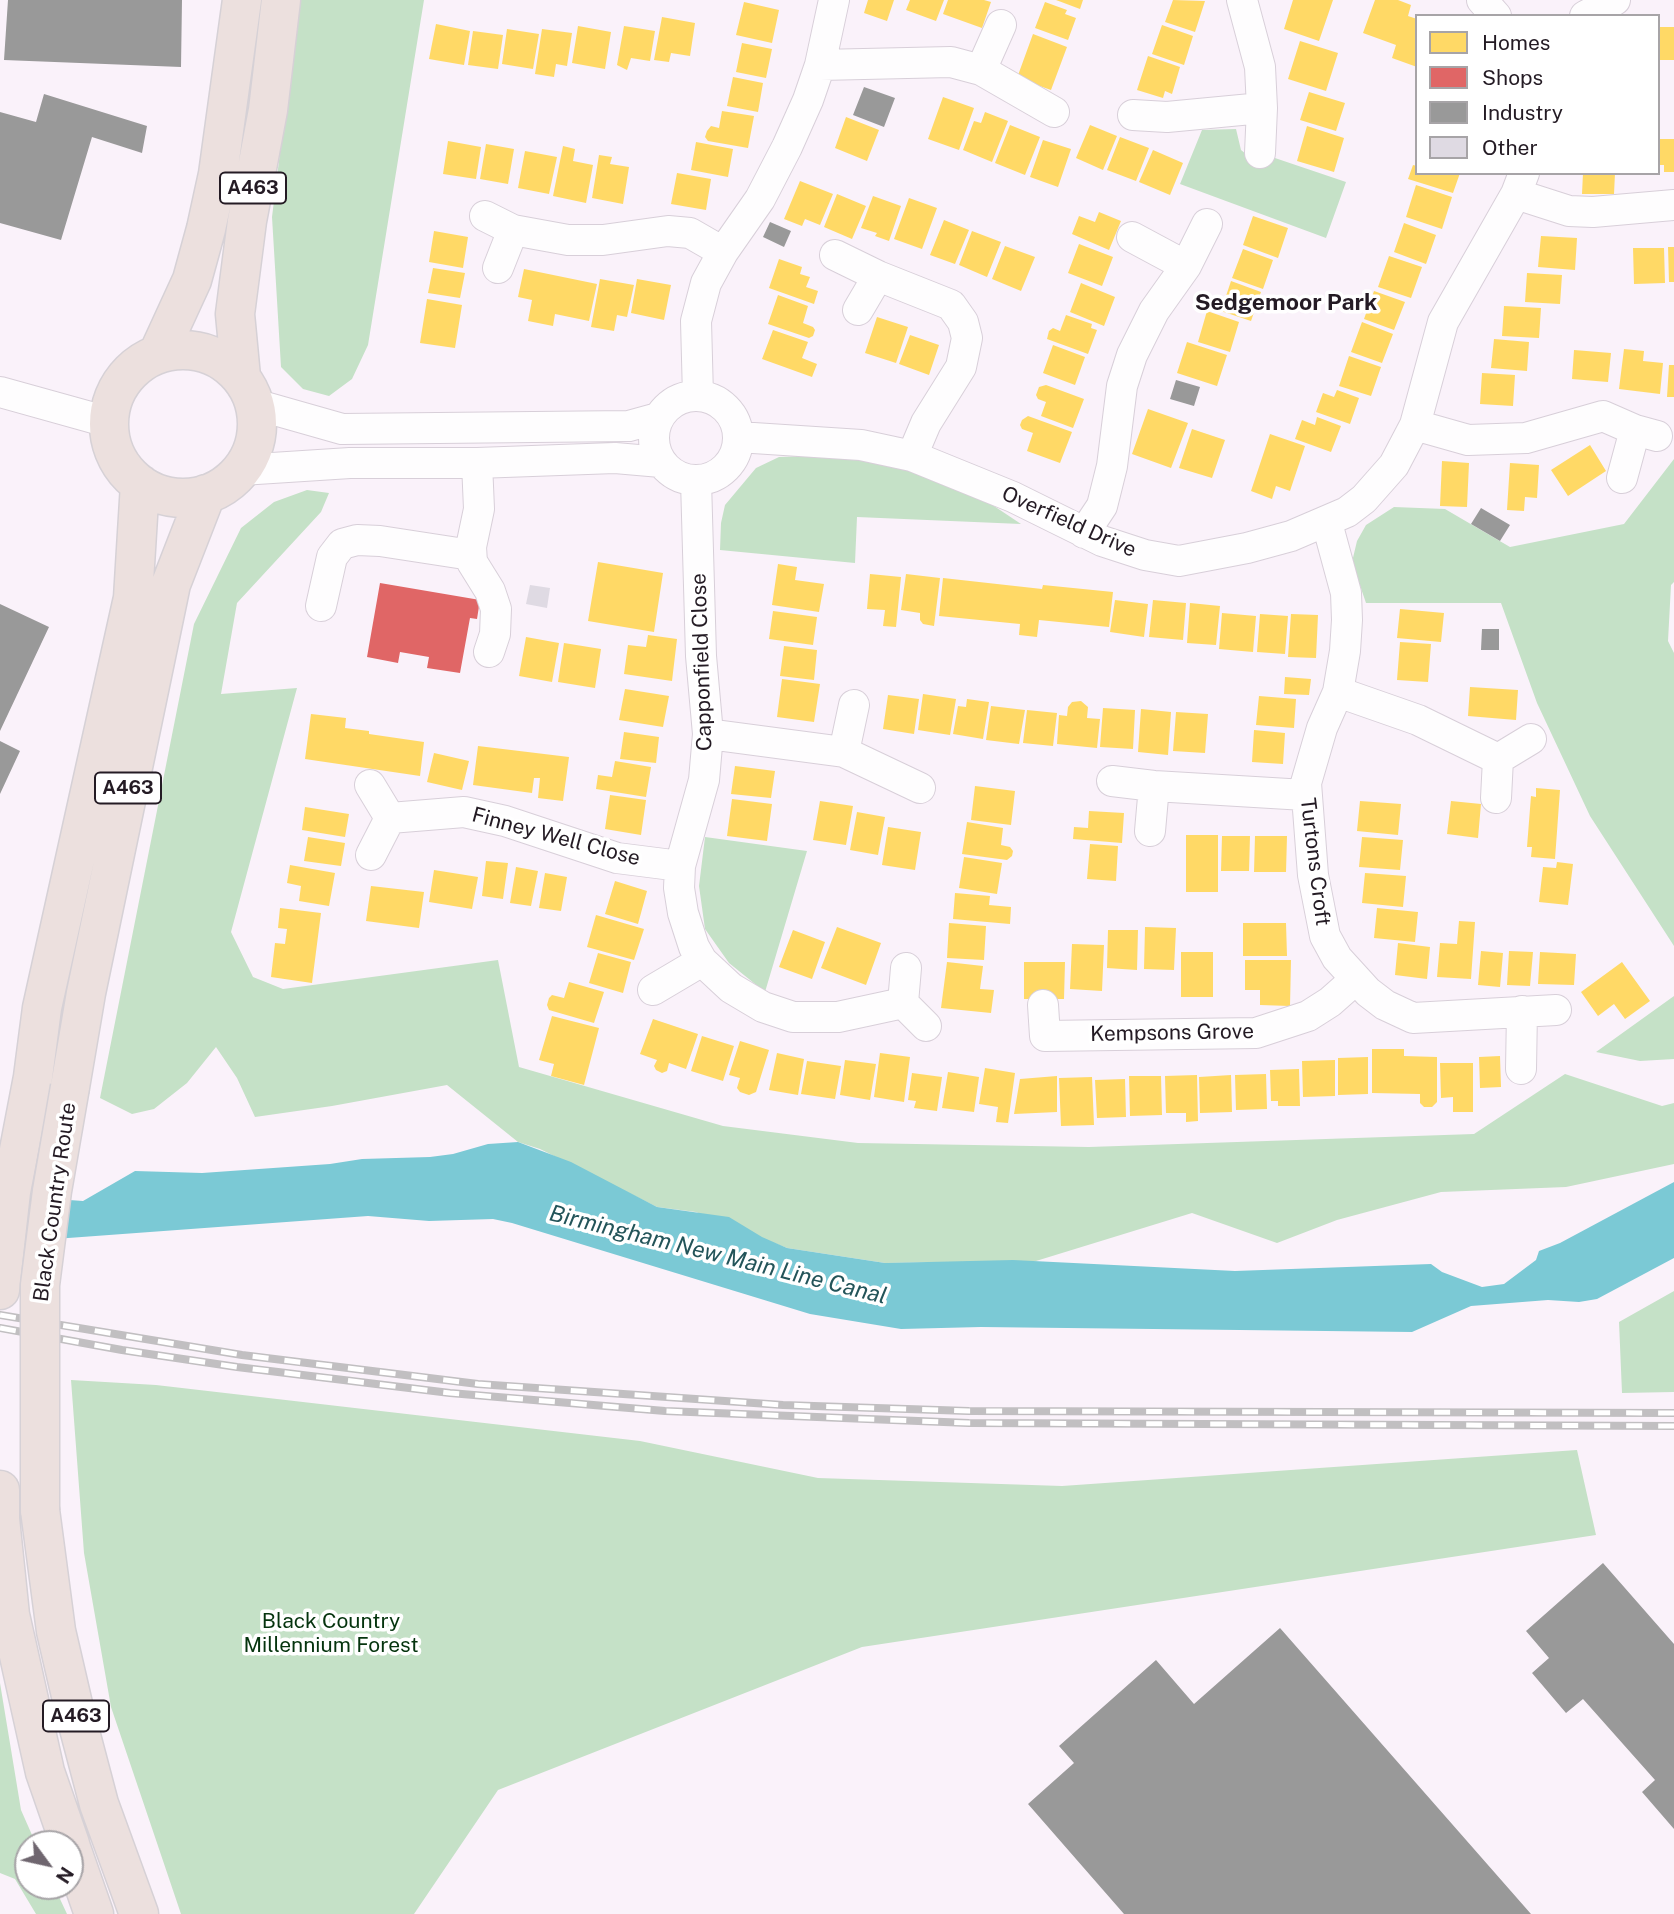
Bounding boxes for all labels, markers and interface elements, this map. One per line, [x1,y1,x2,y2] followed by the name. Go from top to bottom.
[1415,14,1660,175] legend
[1482,30,1550,55] text: Homes
[1482,65,1543,90] text: Shops
[1482,100,1563,125] text: Industry
[1482,135,1538,160] text: Other
[220,172,286,204] road number: A463
[1195,289,1377,317] district label: Sedgemoor Park
[998,481,1140,563] street label: Overfield Drive
[686,573,718,751] street label: Capponfield Close
[95,772,161,804] road number: A463
[1295,797,1335,927] street label: Turtons Croft
[469,802,643,872] street label: Finney Well Close
[1090,1019,1254,1047] street label: Kempsons Grove
[29,1101,81,1303] street label: Black Country Route
[546,1200,890,1310] water label: Birmingham New Main Line Canal
[243,1609,419,1659] park label: Black Country Millennium Forest
[43,1700,109,1732] road number: A463
[14,1830,84,1900] north arrow
[52,1863,78,1888] text: N

